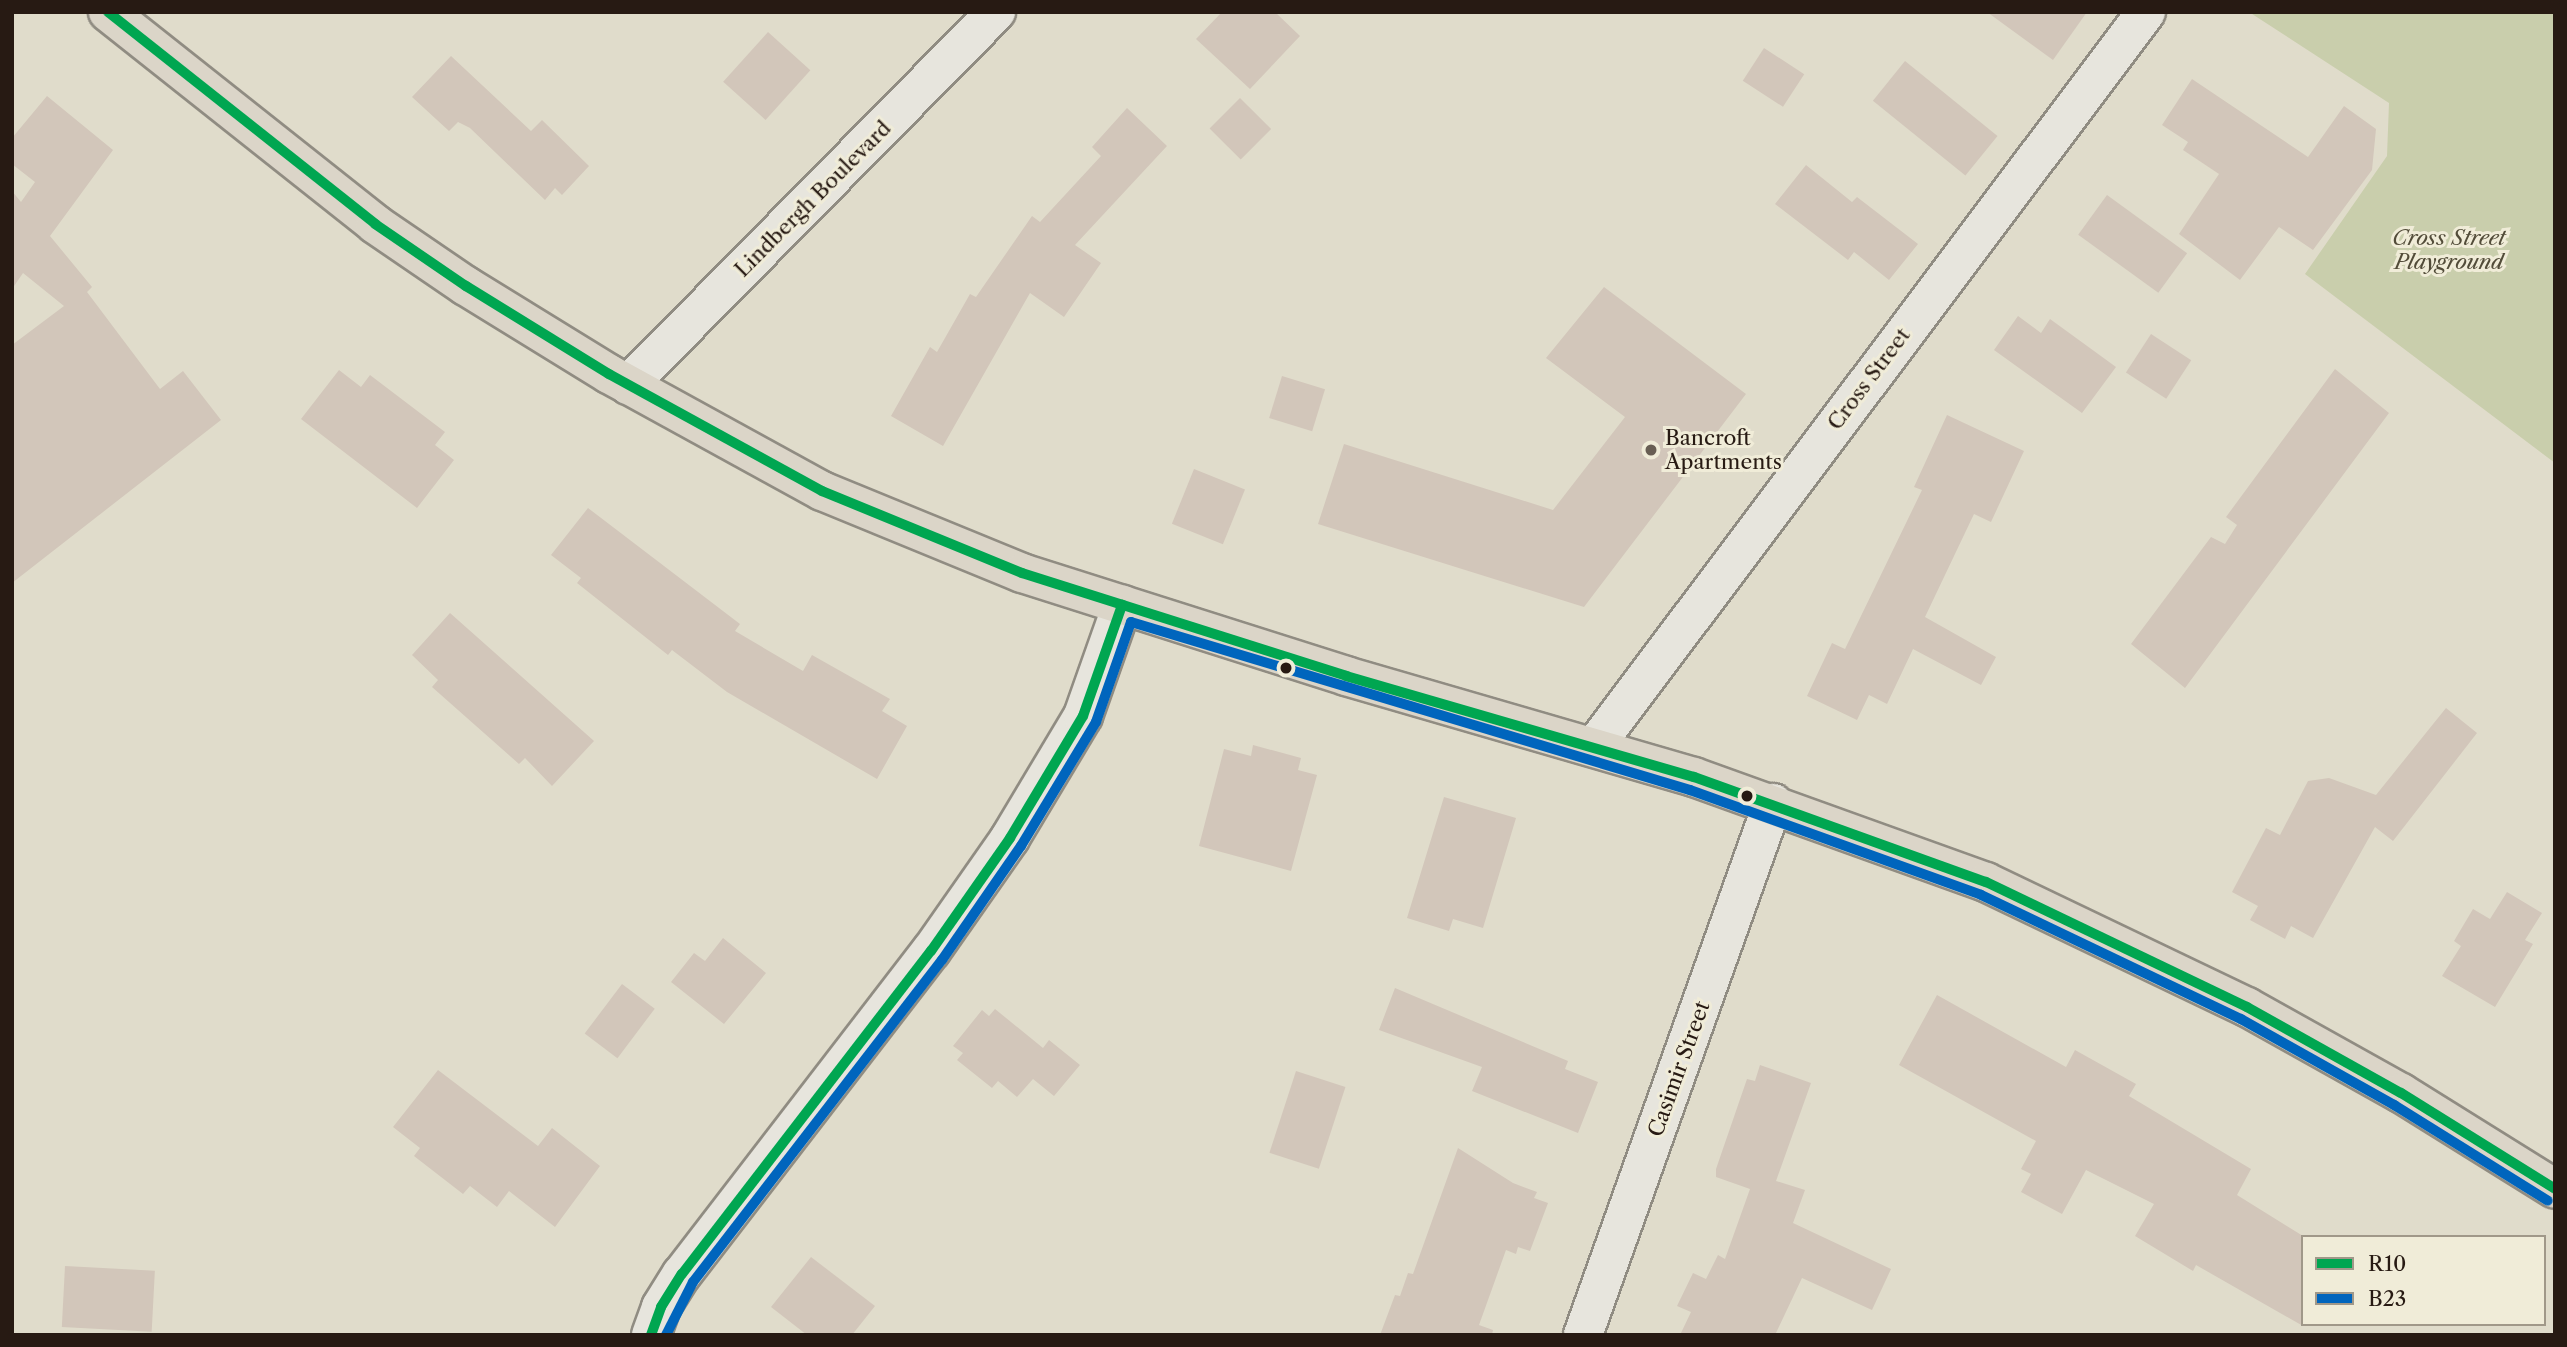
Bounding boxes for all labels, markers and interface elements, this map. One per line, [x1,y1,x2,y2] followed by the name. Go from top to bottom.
[730,116,896,282] street label: Lindbergh Boulevard
[2392,225,2506,275] park label: Cross Street Playground
[1823,323,1915,435] street label: Cross Street
[1665,425,1782,475] place label: Bancroft Apartments
[1643,442,1659,458] marker: Bancroft Apartments
[1279,661,1293,675] unlabelled marker
[1740,789,1754,803] unlabelled marker
[1643,998,1715,1140] street label: Casimir Street
[2301,1235,2546,1326] legend
[2368,1251,2406,1276] text: R10
[2368,1286,2406,1311] text: B23

